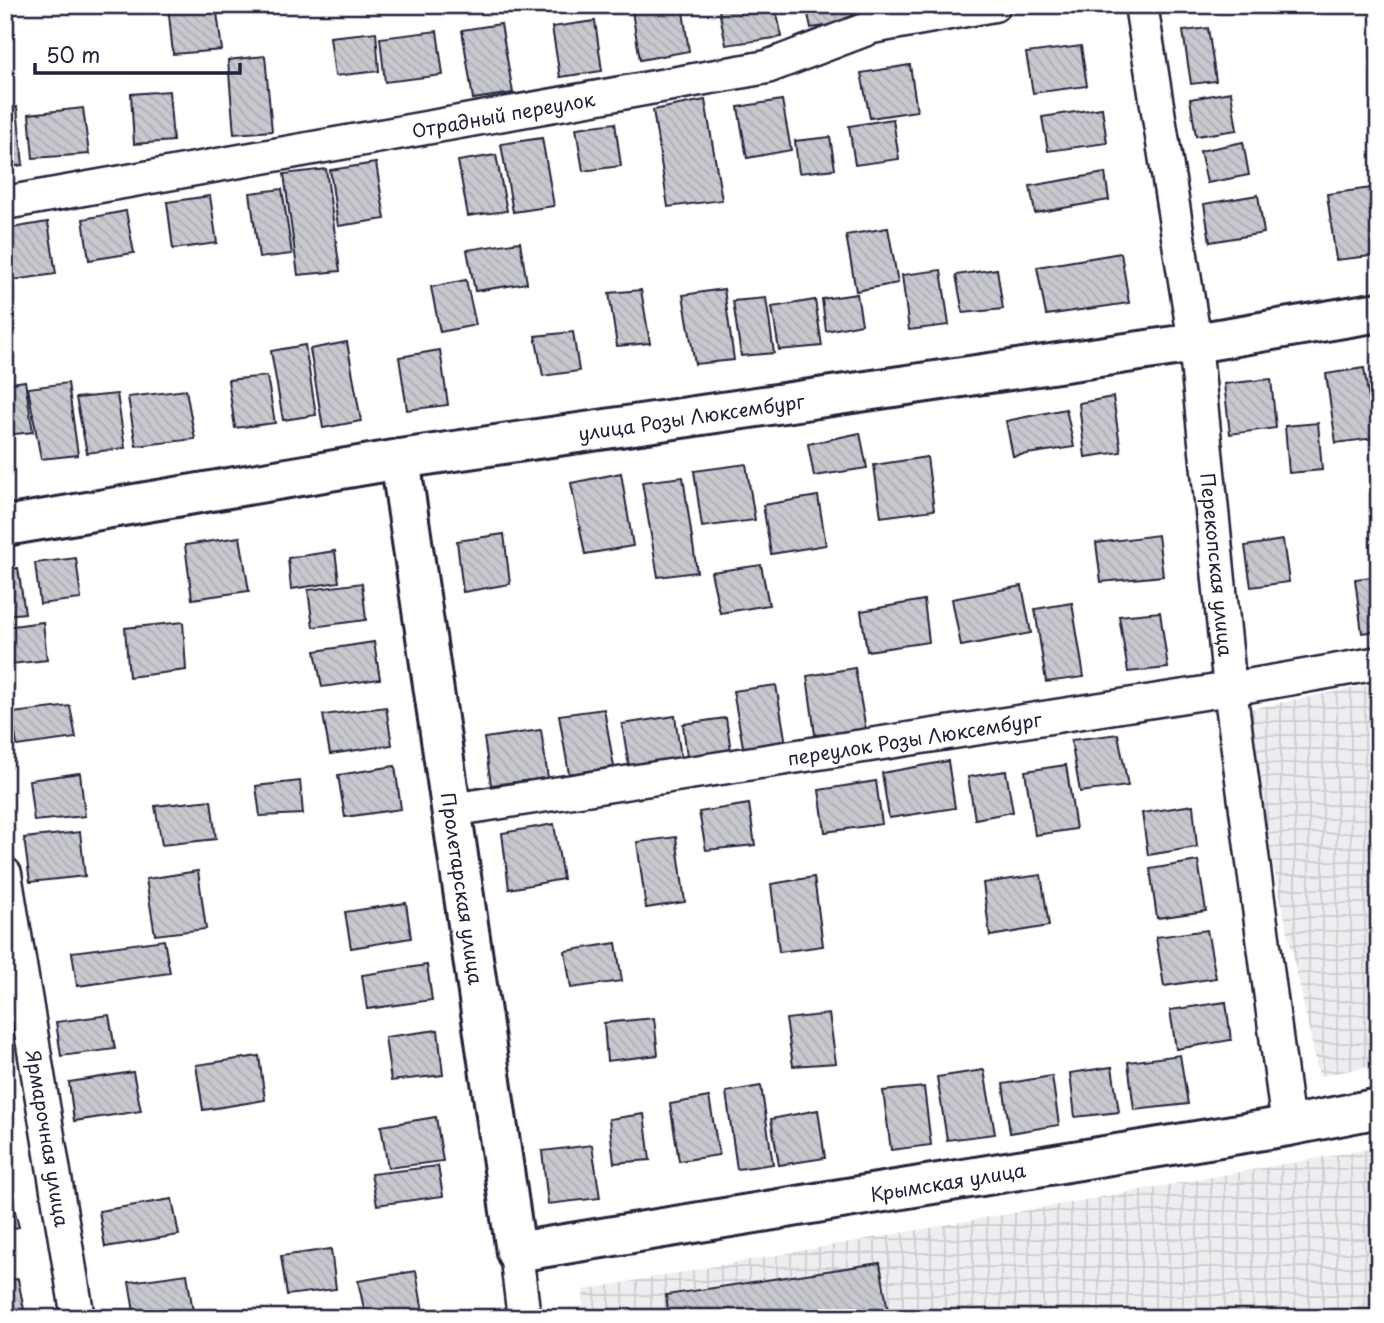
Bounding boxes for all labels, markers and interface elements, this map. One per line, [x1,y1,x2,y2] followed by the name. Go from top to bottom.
[35,32,240,76] scale bar
[46,38,100,70] text: 50 m
[409,84,598,144] street label: Отрадный переулок
[576,386,807,447] street label: улица Розы Люксембург
[1194,471,1241,658] street label: Перекопская улица
[785,704,1044,772] street label: переулок Розы Люксембург
[435,790,491,987] street label: Пролетарская улица
[20,1048,77,1229] street label: Ярмарочная улица
[868,1155,1028,1208] street label: Крымская улица

